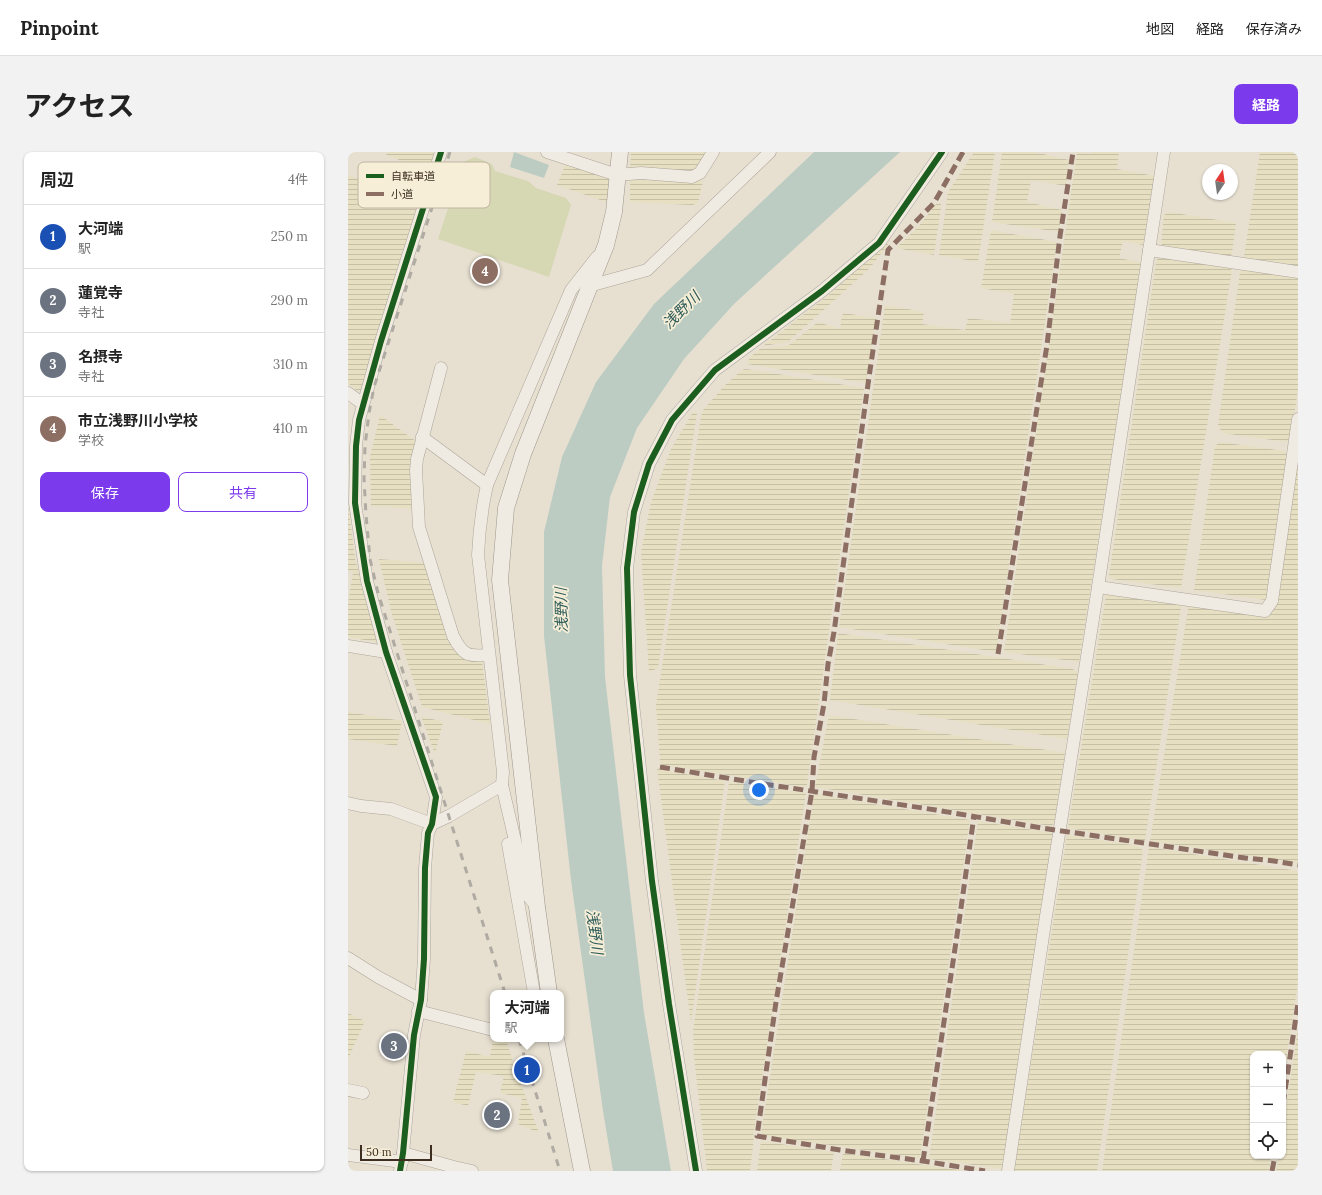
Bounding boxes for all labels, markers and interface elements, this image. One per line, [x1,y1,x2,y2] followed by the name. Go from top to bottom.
[20,16,99,40] text: Pinpoint
[1146,20,1174,38] text: 地図
[1196,20,1224,38] text: 経路
[1246,20,1302,38] text: 保存済み
[1234,84,1298,124] button: 経路
[24,88,135,124] text: アクセス
[358,162,490,208] legend
[1202,164,1238,200] north arrow
[40,169,74,191] text: 周辺
[391,169,435,183] text: 自転車道
[288,171,308,188] text: 4件
[391,187,413,201] text: 小道
[78,219,123,238] text: 大河端
[50,228,56,245] text: 1
[271,228,308,245] text: 250 m
[78,240,91,257] text: 駅
[472,256,498,286] pin: 4
[78,283,123,302] text: 蓮覚寺
[658,286,705,333] water label: 浅野川
[50,292,56,309] text: 2
[270,292,308,309] text: 290 m
[78,304,104,321] text: 寺社
[78,347,123,366] text: 名摂寺
[49,356,57,373] text: 3
[273,356,308,373] text: 310 m
[78,368,104,385] text: 寺社
[78,411,198,430] text: 市立浅野川小学校
[49,420,57,437] text: 4
[273,420,308,437] text: 410 m
[78,432,104,449] text: 学校
[40,472,170,512] button: 保存
[178,472,308,512] button: 共有
[551,585,571,633] water label: 浅野川
[749,780,769,800] your location
[583,909,607,957] water label: 浅野川
[490,990,564,1042] popup
[504,998,550,1017] text: 大河端
[504,1019,518,1036] text: 駅
[381,1031,407,1061] pin: 3
[1250,1051,1286,1159] map controls
[1250,1051,1286,1087] button: +
[514,1055,540,1085] pin: 1
[1250,1087,1286,1123] button: −
[484,1100,510,1130] pin: 2
[1250,1123,1286,1159] button: locate
[360,1143,432,1162] scale bar
[366,1145,392,1159] text: 50 m

